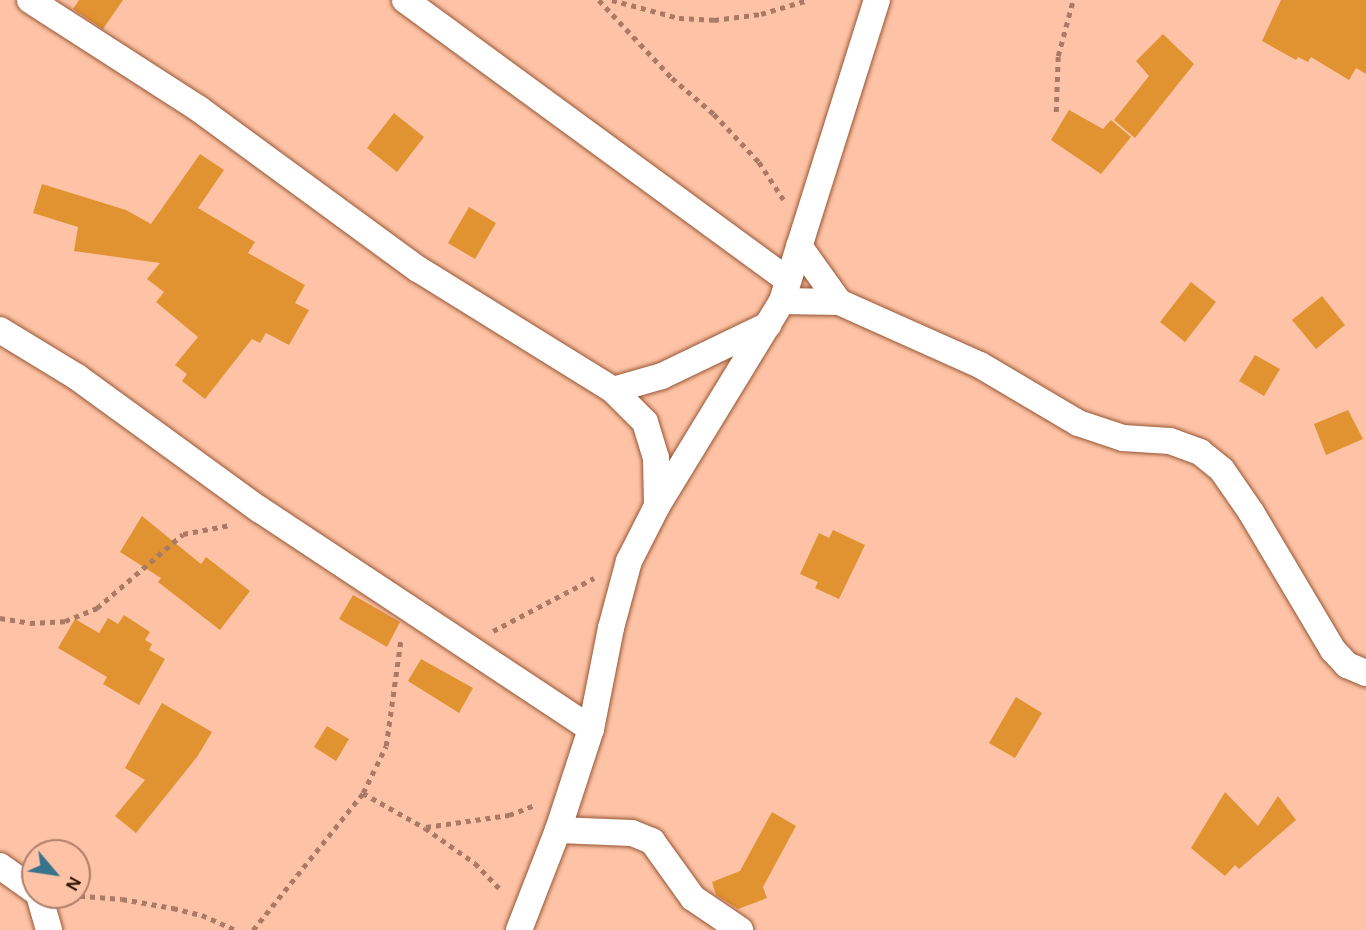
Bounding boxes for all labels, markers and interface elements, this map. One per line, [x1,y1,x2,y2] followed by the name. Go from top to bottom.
[21,839,91,909] north arrow
[62,873,85,894] text: N

